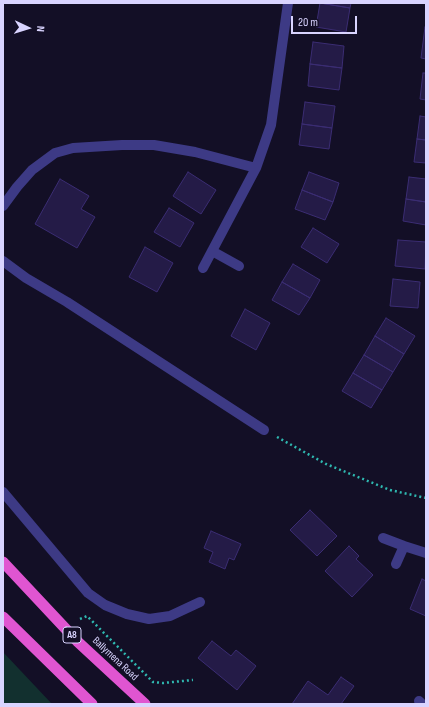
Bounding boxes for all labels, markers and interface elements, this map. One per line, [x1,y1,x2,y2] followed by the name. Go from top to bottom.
[8,8,48,48] north arrow
[293,8,359,34] scale bar
[298,15,318,30] text: 20 m
[34,25,47,32] text: N
[63,627,81,643] road number: A8
[89,634,141,684] street label: Ballymena Road

